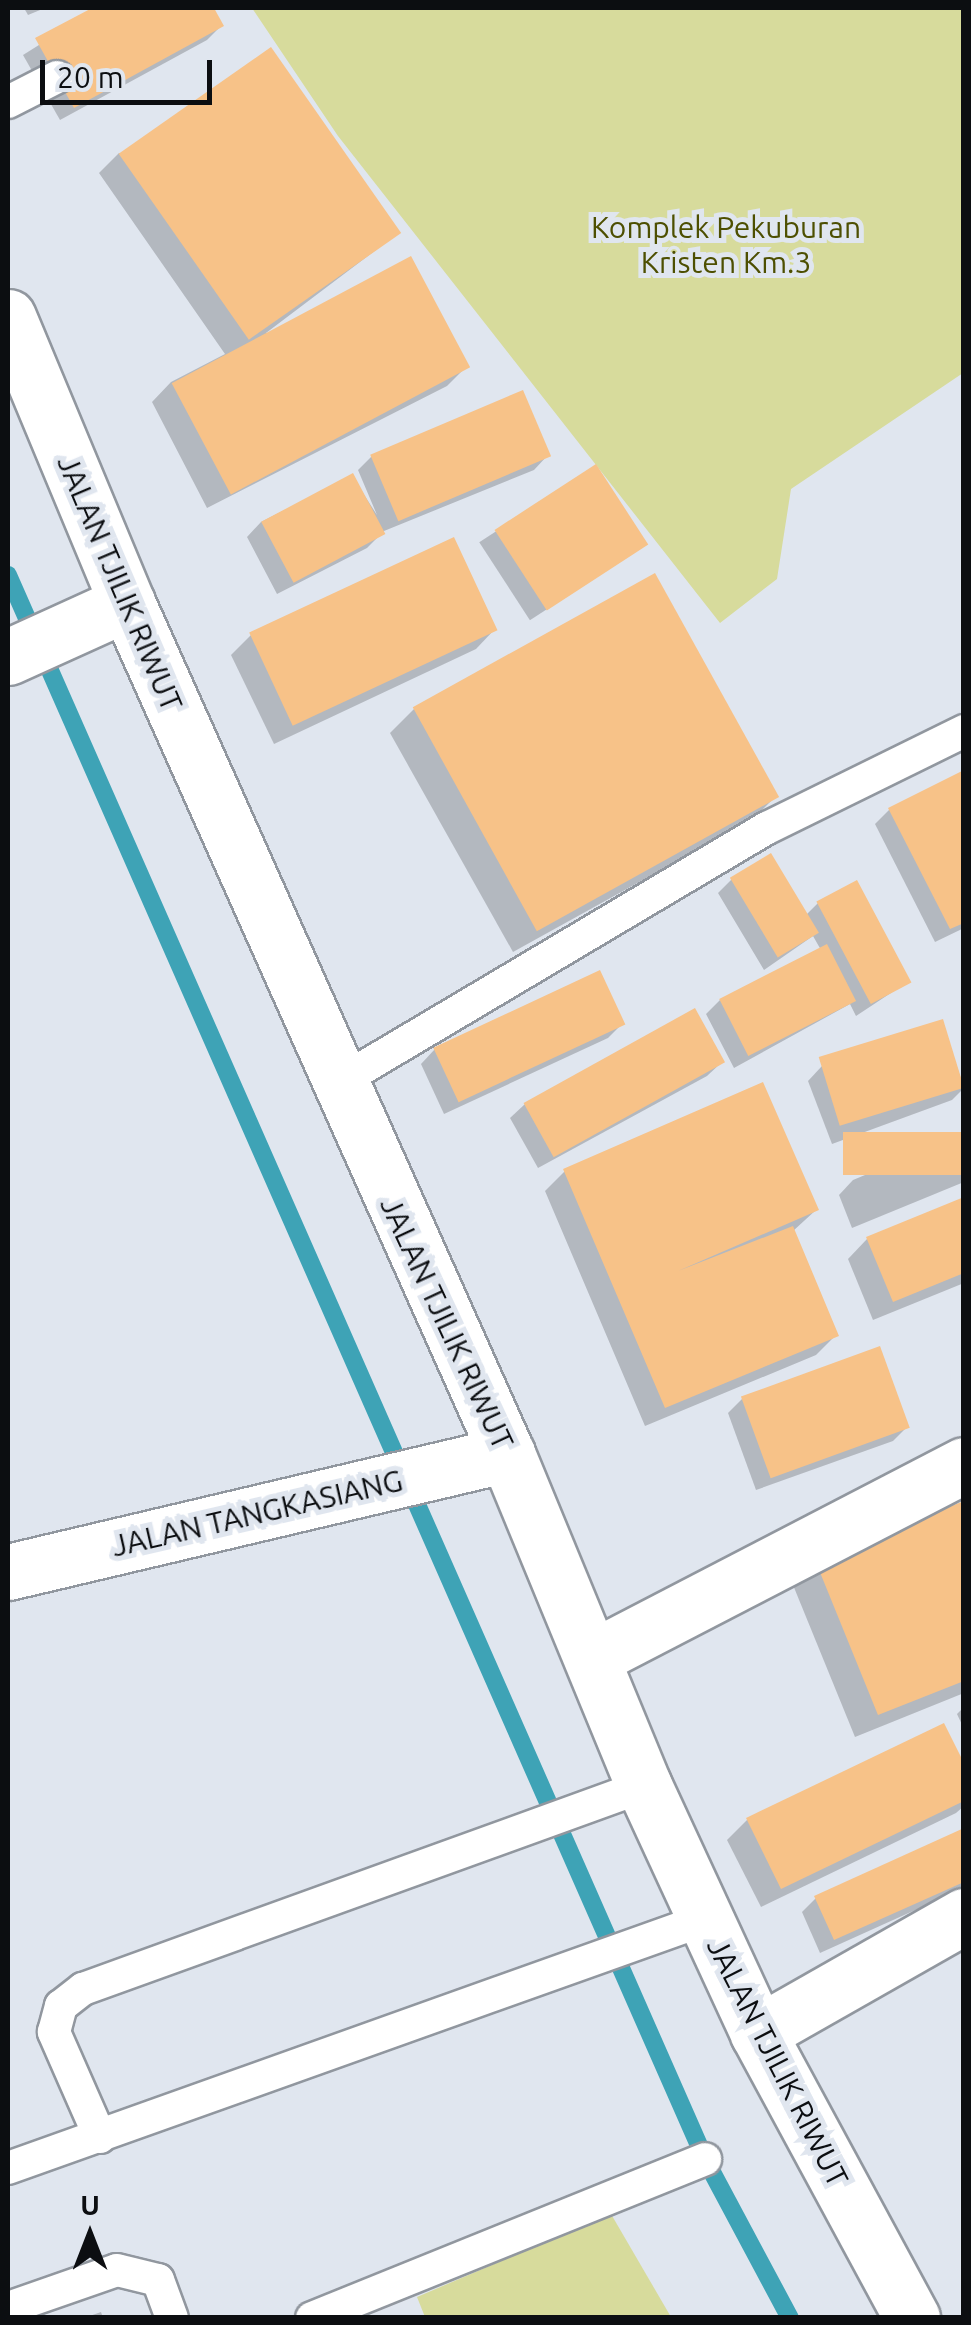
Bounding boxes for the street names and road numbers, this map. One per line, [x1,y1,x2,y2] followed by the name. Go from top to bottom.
[50,450,190,716] street label: JALAN TJILIK RIWUT
[373,1191,521,1455] street label: JALAN TJILIK RIWUT
[108,1462,406,1564] street label: JALAN TANGKASIANG
[700,1932,856,2192] street label: JALAN TJILIK RIWUT

